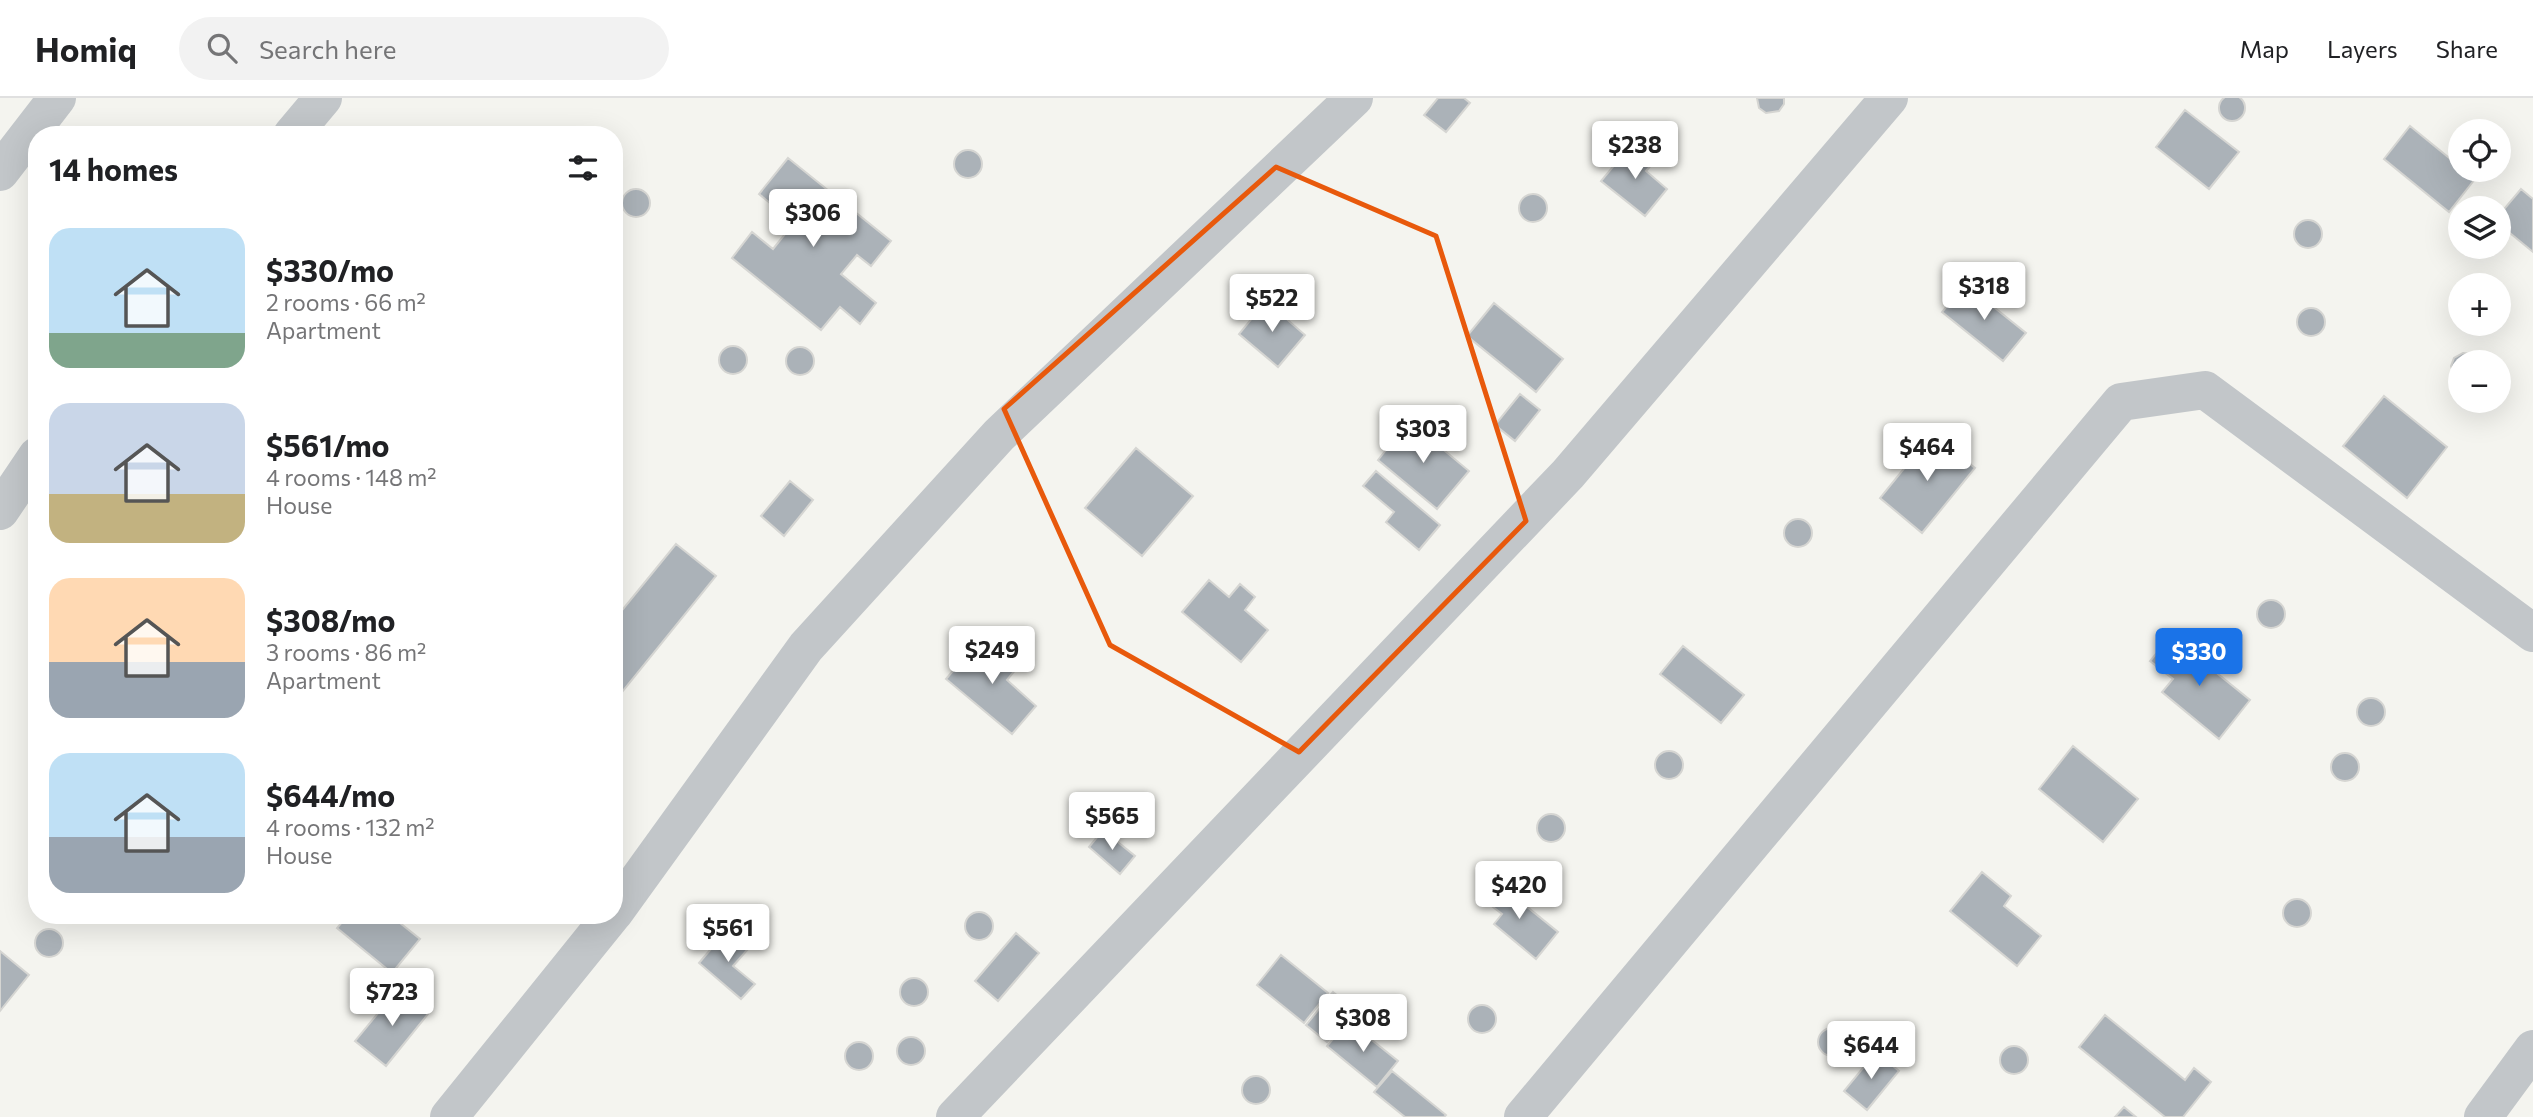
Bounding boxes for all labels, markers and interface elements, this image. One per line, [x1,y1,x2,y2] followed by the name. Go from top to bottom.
[179,17,669,80] search box
[35,28,137,69] text: Homiq
[203,29,241,67] icon: search
[259,33,396,64] text: Search here
[2240,34,2289,63] text: Map
[2327,34,2398,63] text: Layers
[2436,34,2498,63] text: Share
[2448,119,2511,413] map controls
[2448,119,2511,182] button: locate
[1594,122,1676,181] pin: $238
[1608,130,1662,158] text: $238
[564,149,602,187] icon: filters
[49,150,178,187] text: 14 homes
[772,190,854,249] pin: $306
[2448,196,2511,259] button: layers
[785,198,841,226] text: $306
[266,251,394,288] text: $330/mo
[105,256,189,340] icon: home
[1943,262,2025,322] pin: $318
[1958,271,2010,299] text: $318
[2448,273,2511,336] button: +
[1231,274,1313,334] pin: $522
[1246,283,1298,311] text: $522
[266,288,426,316] text: 2 rooms · 66 m²
[266,316,381,344] text: Apartment
[2448,350,2511,413] button: −
[1382,406,1464,465] pin: $303
[1395,414,1451,442] text: $303
[1886,424,1968,483] pin: $464
[266,426,390,463] text: $561/mo
[105,431,189,515] icon: home
[1899,432,1955,460] text: $464
[266,463,437,491] text: 4 rooms · 148 m²
[266,491,332,519] text: House
[266,601,395,638] text: $308/mo
[105,606,189,690] icon: home
[951,626,1033,686] pin: $249
[2158,628,2240,688] pin: $330
[965,635,1019,663] text: $249
[2171,637,2227,665] text: $330
[266,638,426,666] text: 3 rooms · 86 m²
[266,666,381,694] text: Apartment
[266,776,395,813] text: $644/mo
[105,781,189,865] icon: home
[1071,792,1153,852] pin: $565
[1085,801,1139,829] text: $565
[266,813,435,841] text: 4 rooms · 132 m²
[266,841,332,869] text: House
[1478,862,1560,921] pin: $420
[1491,870,1547,898] text: $420
[687,904,769,964] pin: $561
[702,913,754,941] text: $561
[351,968,433,1028] pin: $723
[366,977,418,1005] text: $723
[1322,995,1404,1054] pin: $308
[1335,1003,1391,1031] text: $308
[1830,1021,1912,1081] pin: $644
[1843,1030,1899,1058] text: $644

